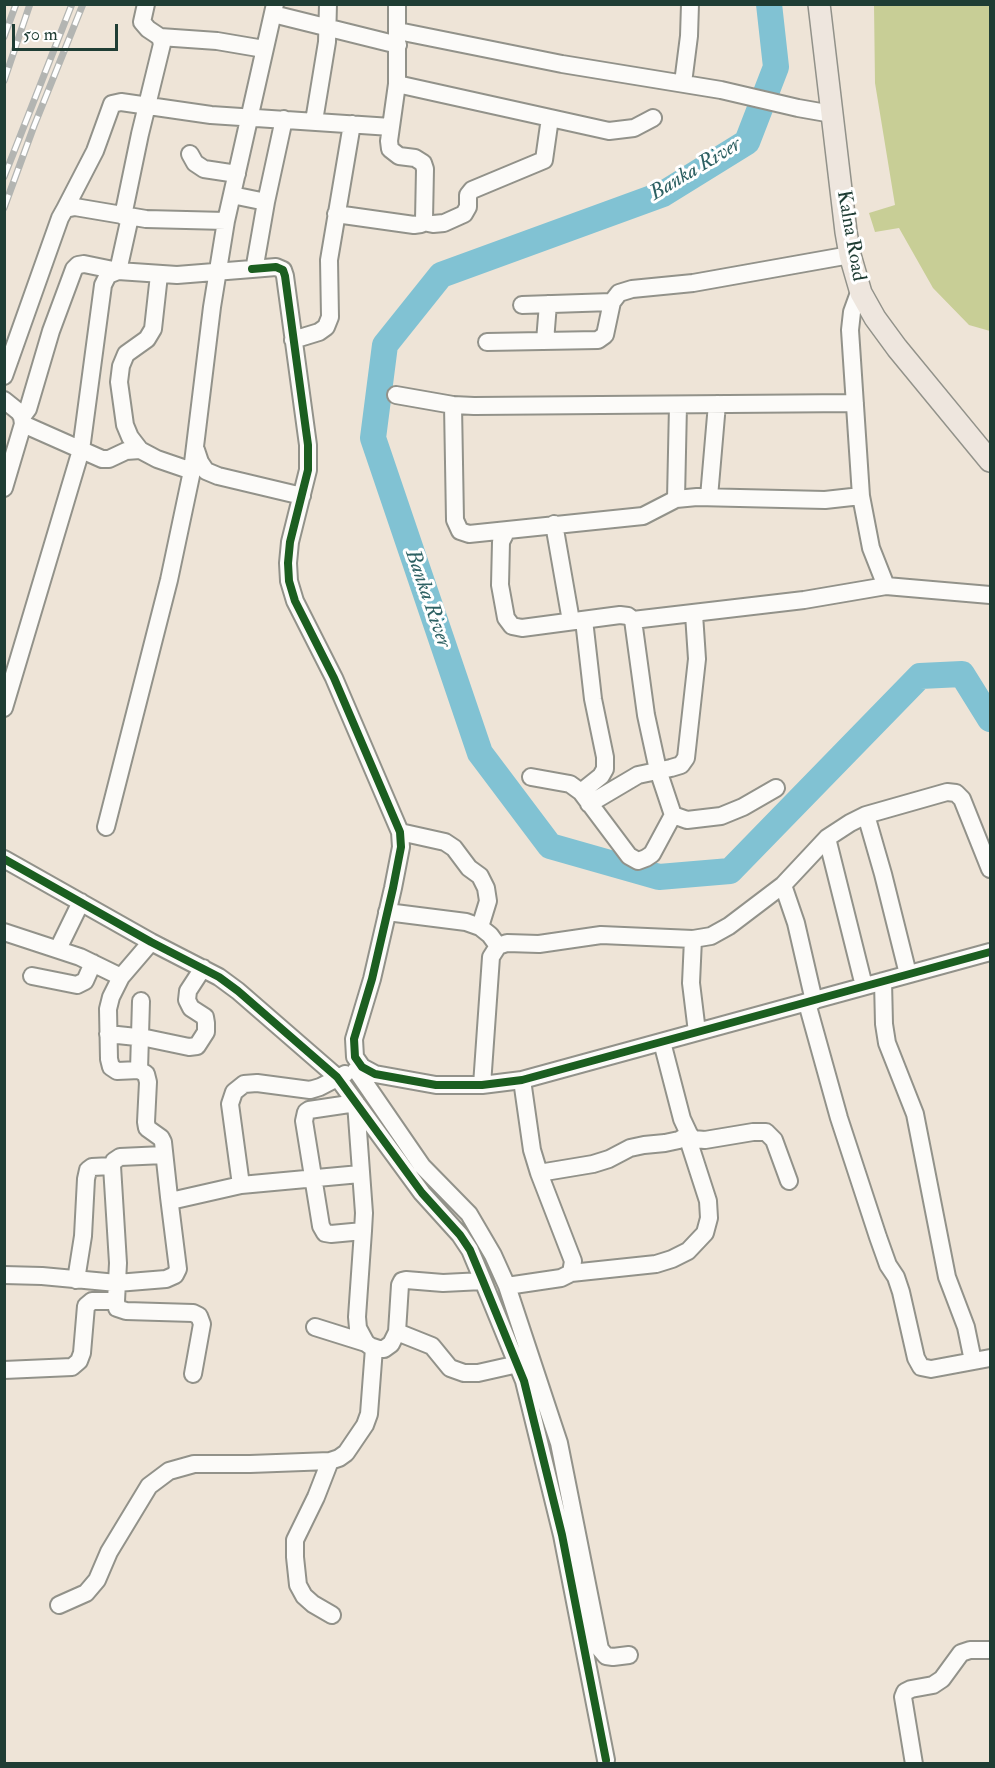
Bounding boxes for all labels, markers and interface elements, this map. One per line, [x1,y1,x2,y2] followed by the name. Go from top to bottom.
[15,12,122,50] scale bar
[23,23,58,46] text: 50 m
[646,133,746,207] water label: Banka River
[830,189,870,283] street label: Kalna Road
[398,547,456,651] water label: Banka River

